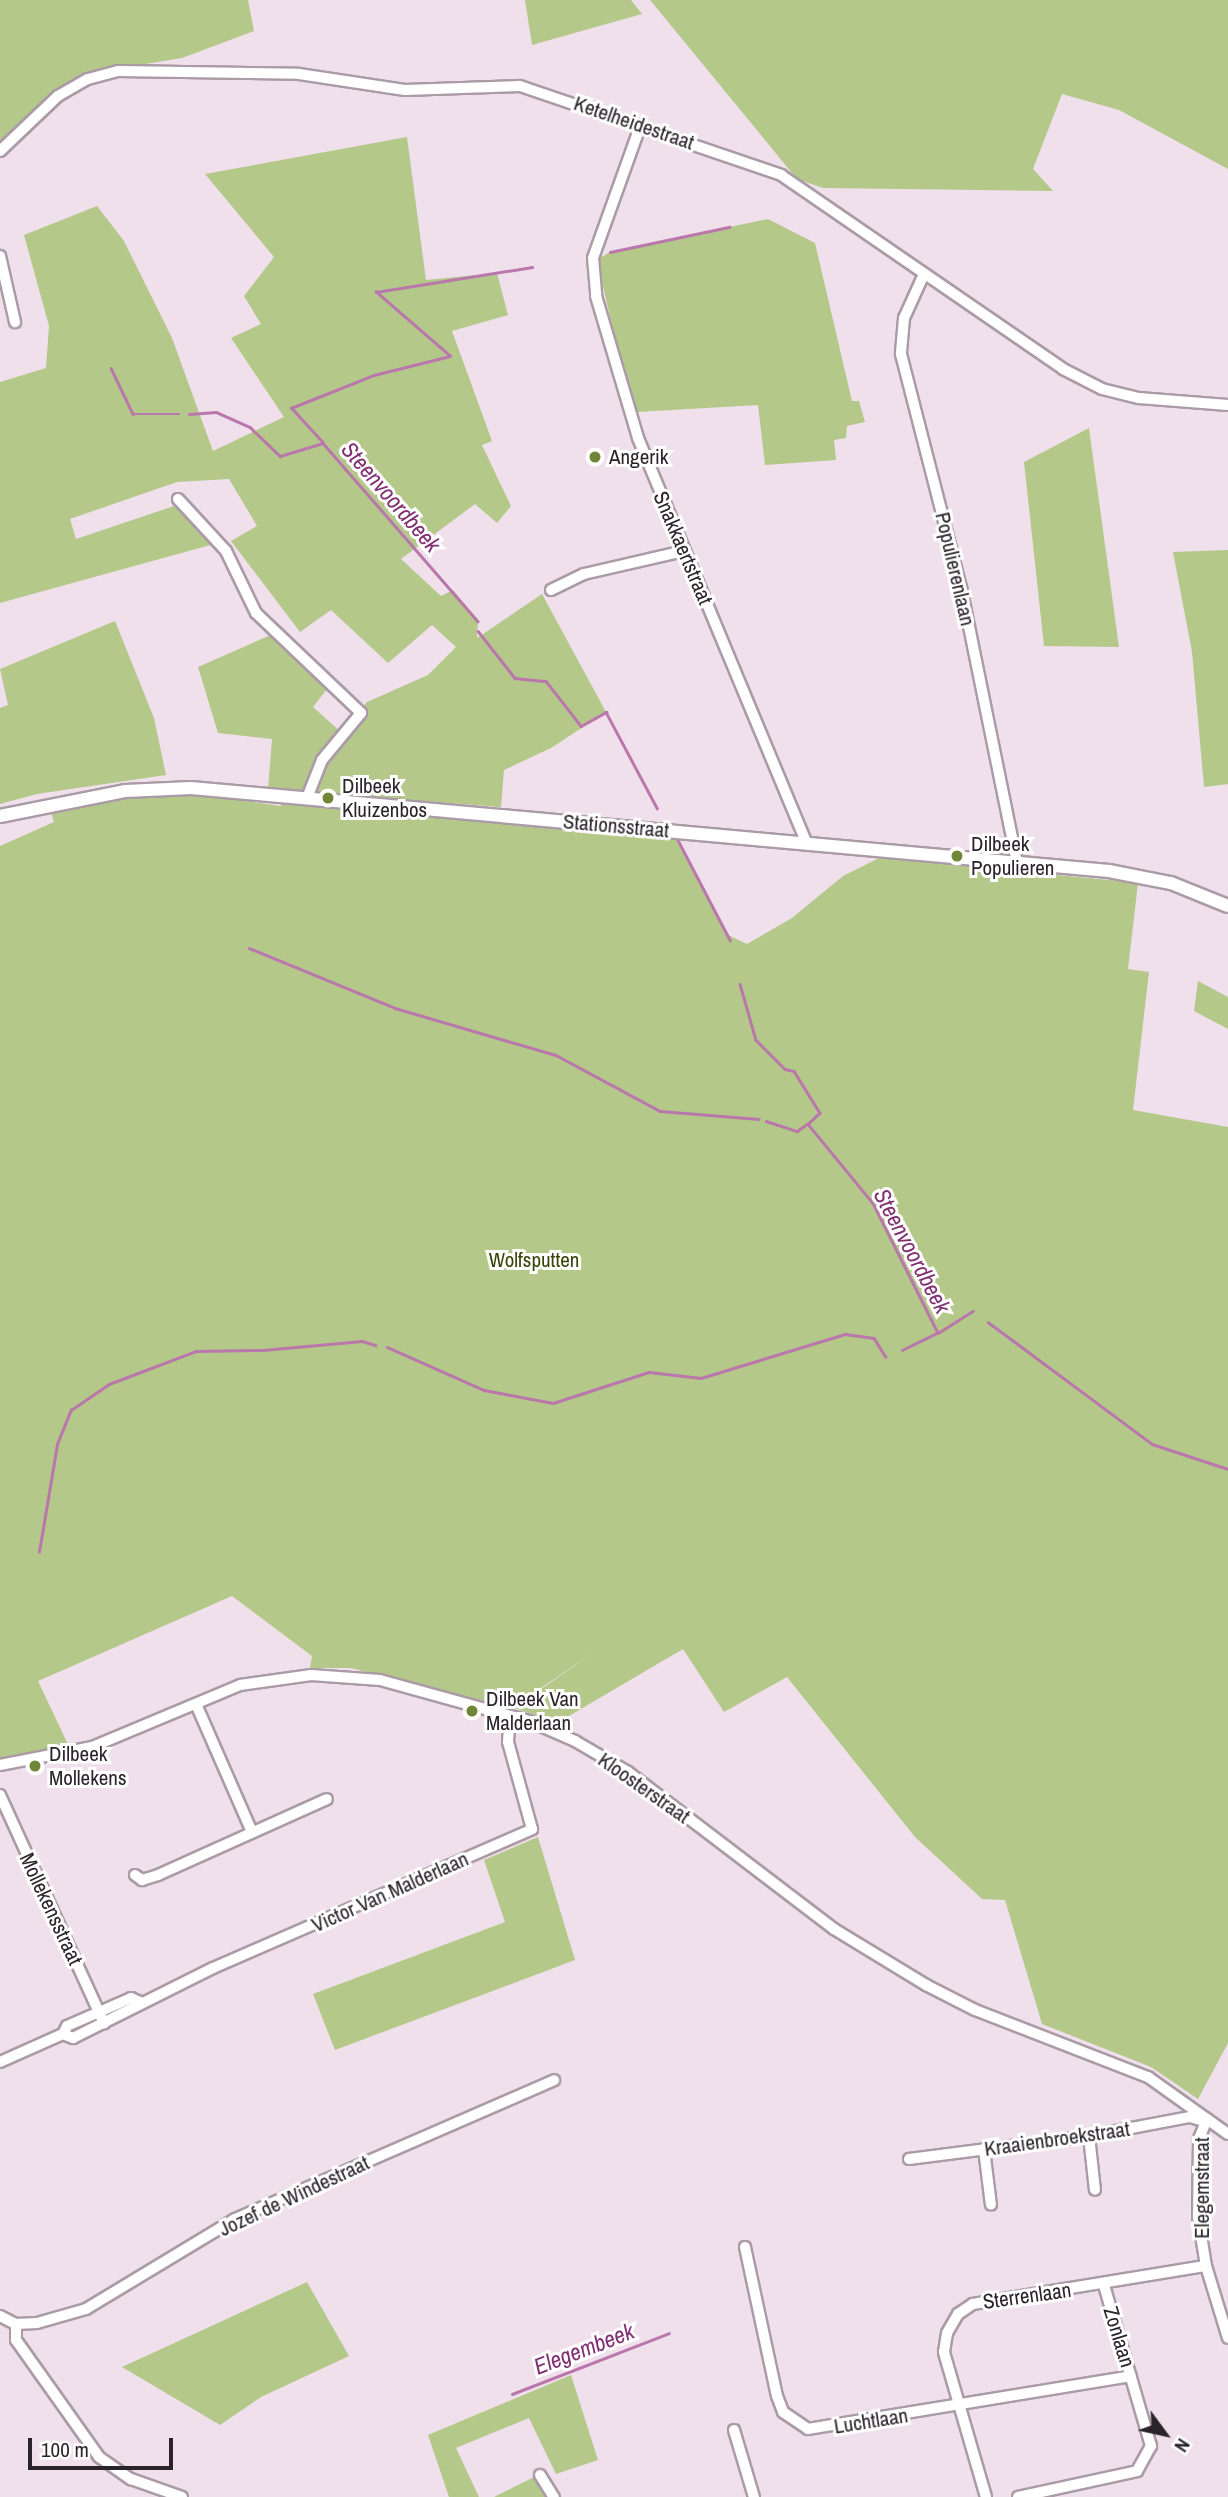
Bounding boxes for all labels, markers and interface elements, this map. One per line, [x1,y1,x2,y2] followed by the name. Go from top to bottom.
[571,91,697,155] street label: Ketelheidestraat
[336,436,446,558] water label: Steenvoordbeek
[609,444,668,470] place label: Angerik
[587,449,603,465] marker: Angerik
[648,488,718,608] street label: Snakkaertstraat
[930,510,980,628] street label: Populierenlaan
[342,773,427,823] place label: Dilbeek Kluizenbos
[320,790,336,806] marker: Dilbeek Kluizenbos
[562,809,670,843] street label: Stationsstraat
[971,831,1054,881] place label: Dilbeek Populieren
[949,848,965,864] marker: Dilbeek Populieren
[868,1184,956,1318] water label: Steenvoordbeek
[489,1247,579,1273] park label: Wolfsputten
[486,1686,579,1736] place label: Dilbeek Van Malderlaan
[464,1703,480,1719] marker: Dilbeek Van Malderlaan
[49,1741,127,1791] place label: Dilbeek Mollekens
[593,1747,695,1829] street label: Kloosterstraat
[27,1758,43,1774] marker: Dilbeek Mollekens
[308,1846,472,1938] street label: Victor Van Malderlaan
[14,1849,88,1969] street label: Mollekensstraat
[983,2116,1131,2162] street label: Kraaienbroekstraat
[1189,2137,1215,2239] street label: Elegemstraat
[215,2150,373,2242] street label: Jozef de Windestraat
[981,2277,1073,2315] street label: Sterrenlaan
[1098,2304,1140,2370] street label: Zonlaan
[530,2317,638,2381] water label: Elegembeek
[1130,2399,1200,2469] north arrow
[832,2403,910,2439] street label: Luchtlaan
[32,2424,177,2468] scale bar
[1169,2434,1197,2457] text: N
[41,2435,89,2464] text: 100 m

